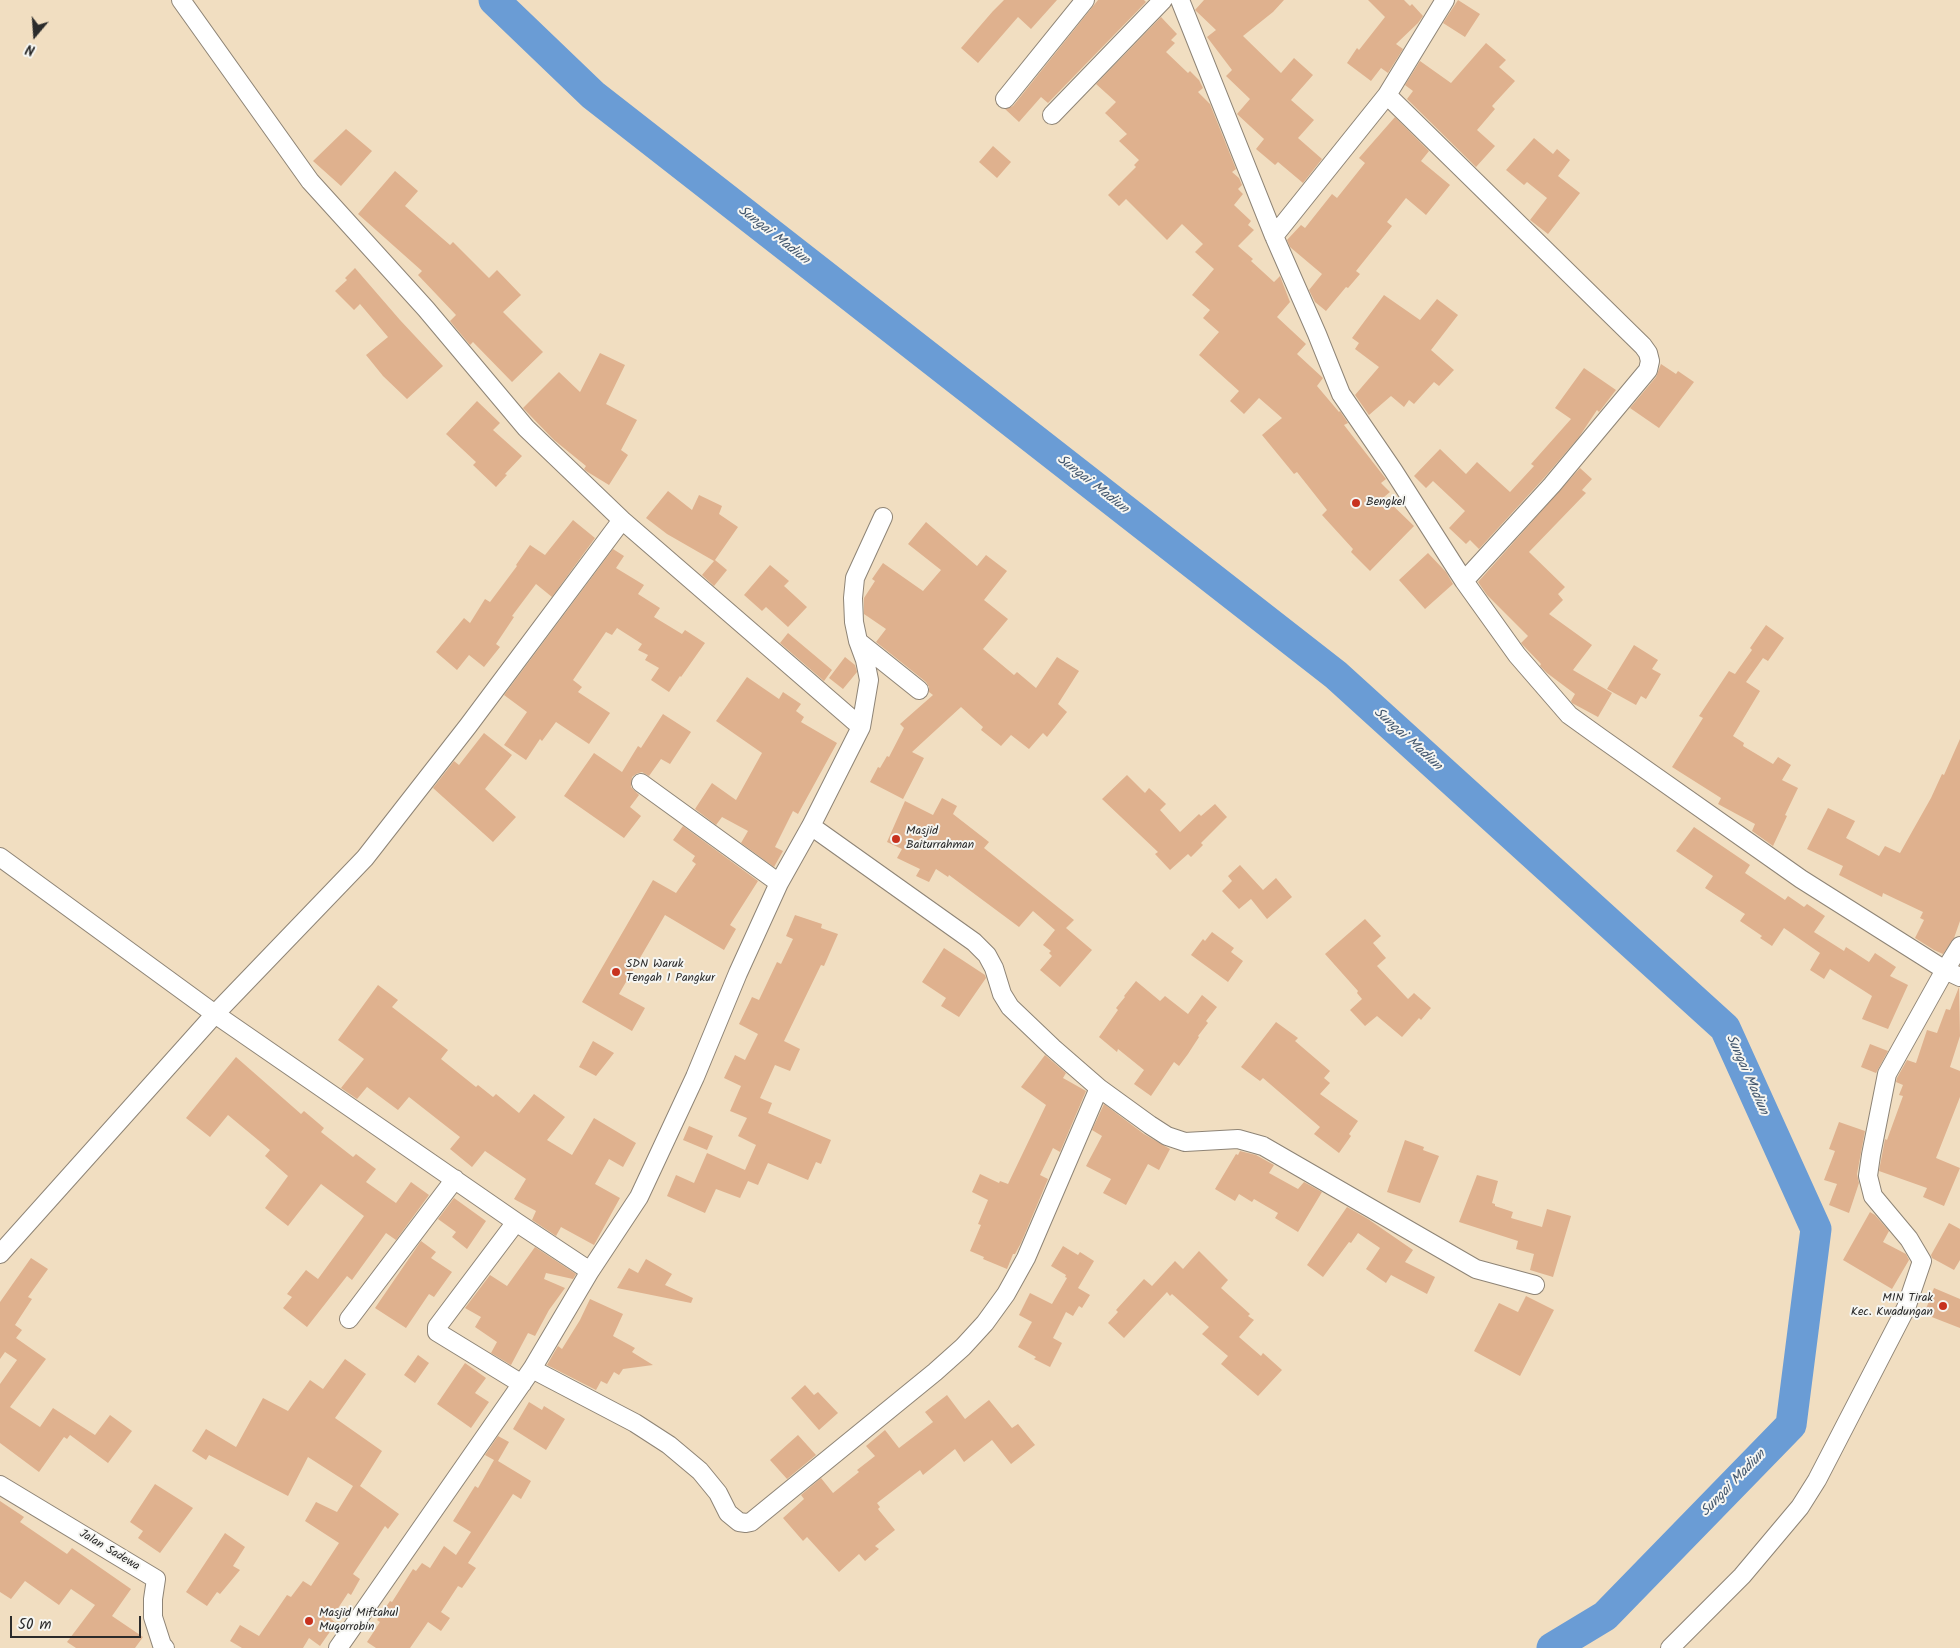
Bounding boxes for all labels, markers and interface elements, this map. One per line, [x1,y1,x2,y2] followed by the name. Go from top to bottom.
[10,10,60,60] north arrow
[23,37,38,61] text: N
[734,203,812,269] water label: Sungai Madiun
[1053,452,1131,518] water label: Sungai Madiun
[1366,496,1405,510] place label: Bengkel
[1350,497,1362,509] marker: Bengkel
[1369,705,1445,775] water label: Sungai Madiun
[906,825,974,853] place label: Masjid Baiturrahman
[890,833,902,845] marker: Masjid Baiturrahman
[626,958,715,986] place label: SDN Waruk Tengah 1 Pangkur
[610,966,622,978] marker: SDN Waruk Tengah 1 Pangkur
[1721,1032,1771,1118] water label: Sungai Madiun
[1851,1292,1933,1320] place label: MIN Tirak Kec. Kwadungan
[1937,1300,1949,1312] marker: MIN Tirak Kec. Kwadungan
[1698,1447,1770,1521] water label: Sungai Madiun
[76,1527,142,1575] street label: Jalan Sadewa
[12,1606,144,1638] scale bar
[319,1607,398,1635] place label: Masjid Miftahul Muqorrobin
[18,1613,52,1637] text: 50 m
[303,1615,315,1627] marker: Masjid Miftahul Muqorrobin

